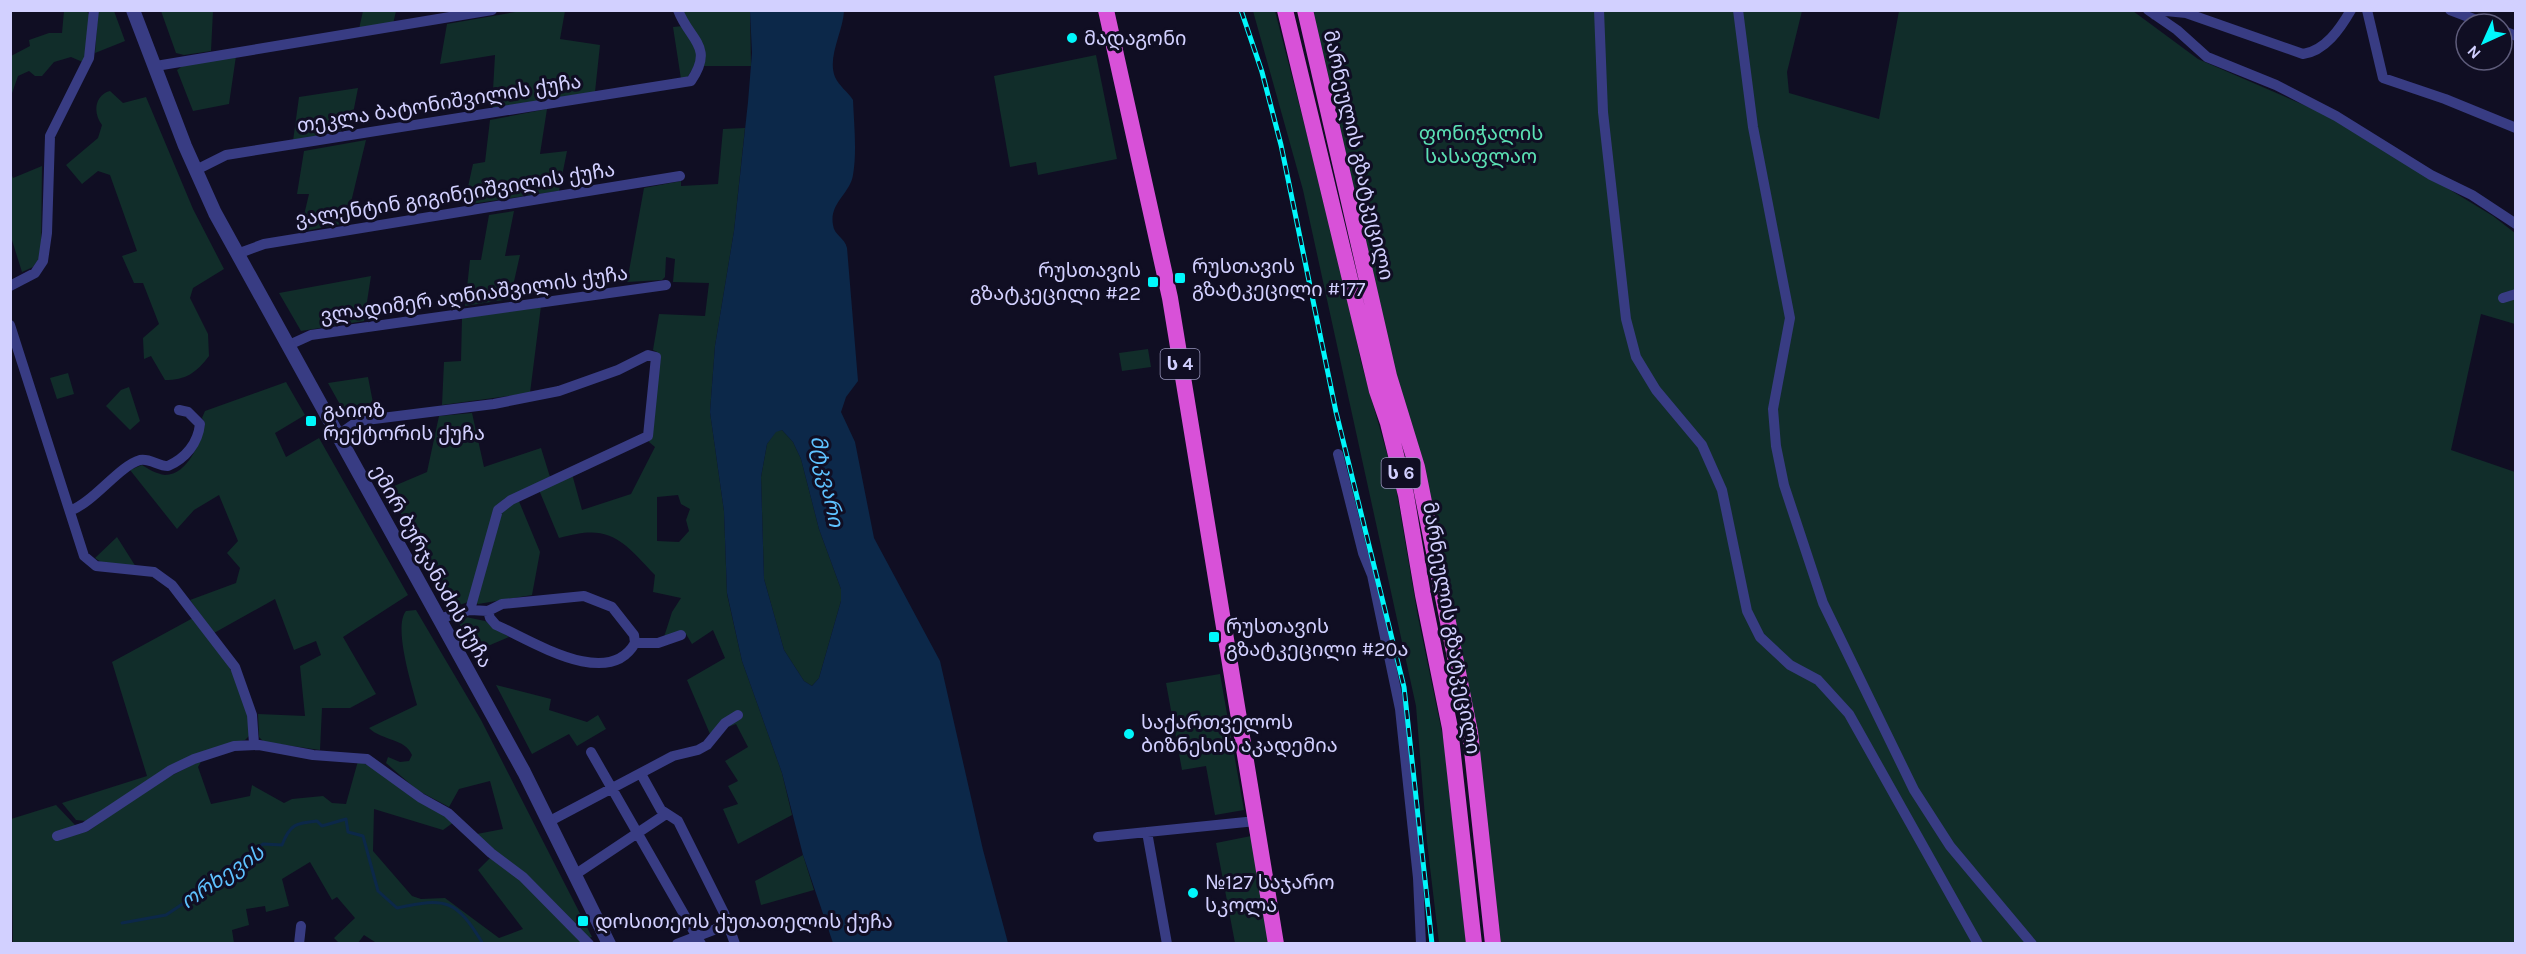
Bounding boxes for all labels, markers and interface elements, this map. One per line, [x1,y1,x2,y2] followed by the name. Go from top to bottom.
[2454,12,2514,72] north arrow
[1084,27,1186,51] place label: მადაგონი
[1318,28,1398,282] street label: მარნეულის გზატკეცილი
[1065,31,1079,45] marker: მადაგონი
[2463,41,2485,63] text: N
[295,70,583,138] street label: თეკლა ბატონიშვილის ქუჩა
[1419,122,1543,169] park label: ფონიჭალის სასაფლაო
[294,158,617,232] street label: ვალენტინ გიგინეიშვილის ქუჩა
[1192,255,1366,302] place label: რუსთავის გზატკეცილი #177
[970,259,1141,306] place label: რუსთავის გზატკეცილი #22
[319,261,630,328] street label: ვლადიმერ აღნიაშვილის ქუჩა
[1173,271,1187,285] marker: რუსთავის გზატკეცილი #177
[1146,275,1160,289] marker: რუსთავის გზატკეცილი #22
[1160,349,1200,379] road number: ს 4
[323,399,485,445] place label: გაიოზ რექტორის ქუჩა
[304,414,318,428] marker: გაიოზ რექტორის ქუჩა
[805,433,849,530] water label: მტკვარი
[1382,458,1420,488] road number: ს 6
[366,461,497,672] street label: ემირ ბურჯანაძის ქუჩა
[1417,500,1485,756] street label: მარნეულის გზატკეცილი
[1226,615,1408,662] place label: რუსთავის გზატკეცილი #20ა
[1207,630,1221,644] marker: რუსთავის გზატკეცილი #20ა
[1141,711,1338,758] place label: საქართველოს ბიზნესის აკადემია
[1122,727,1136,741] marker: საქართველოს ბიზნესის აკადემია
[176,840,270,914] water label: ორხევის
[1205,871,1335,918] place label: №127 საჯარო სკოლა
[1186,886,1200,900] marker: №127 საჯარო სკოლა
[595,910,893,934] place label: დოსითეოს ქუთათელის ქუჩა
[576,914,590,928] marker: დოსითეოს ქუთათელის ქუჩა

